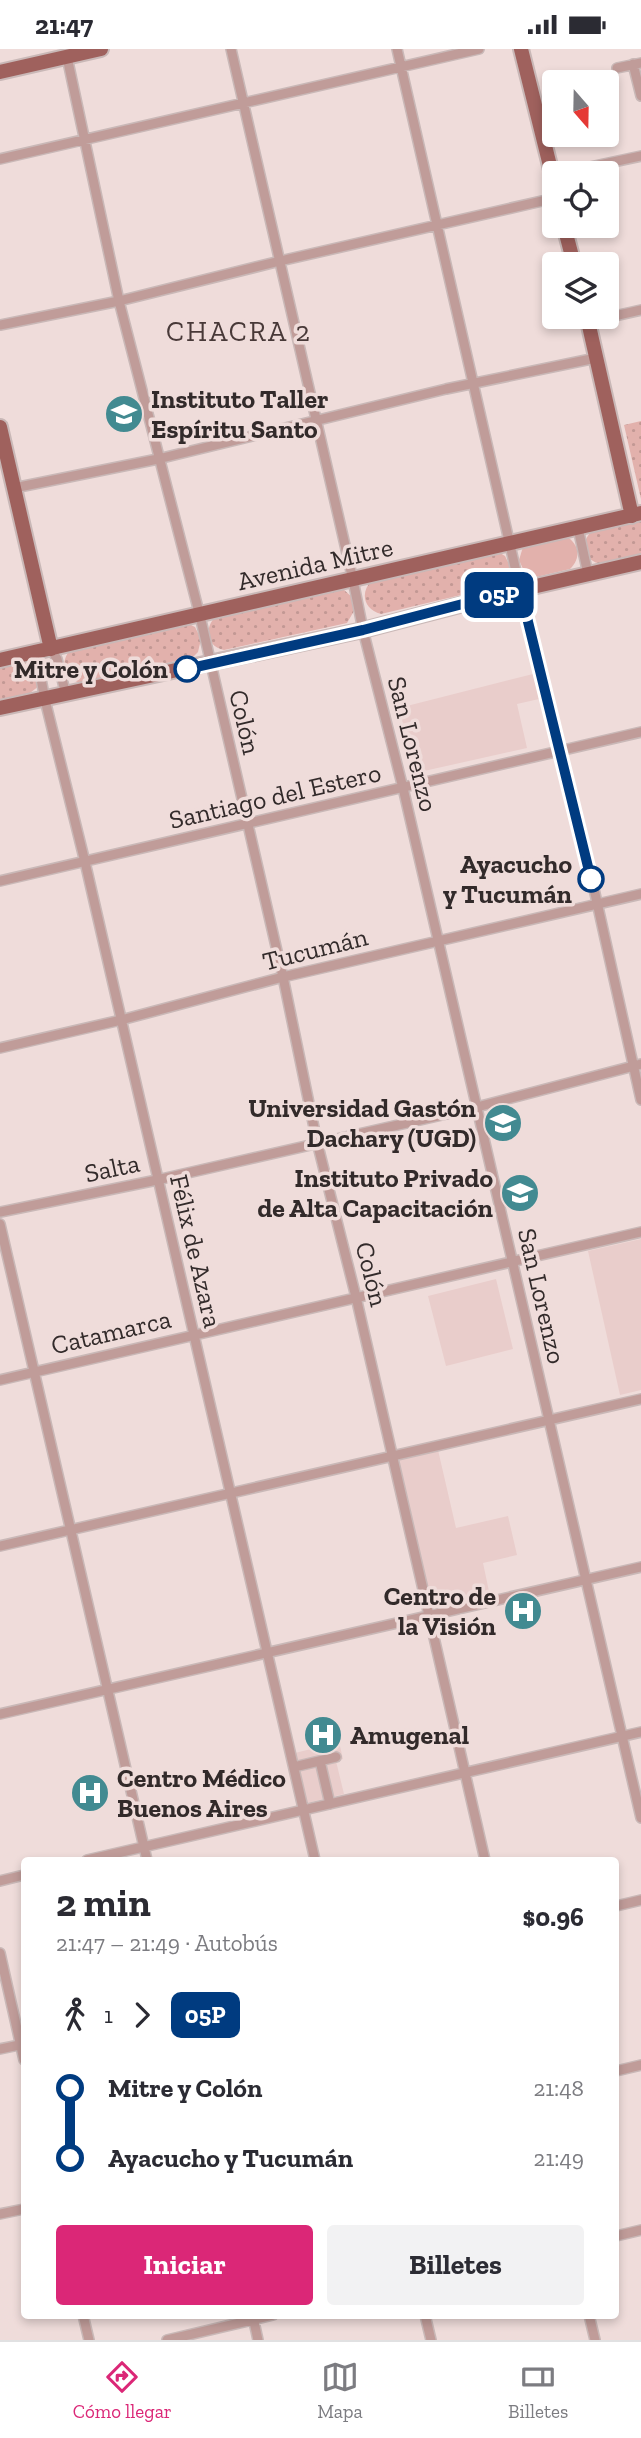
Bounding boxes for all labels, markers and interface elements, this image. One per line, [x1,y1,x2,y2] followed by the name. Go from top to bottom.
[35,9,93,41] text: 21:47
[542,70,620,147] north arrow
[542,70,619,329] map controls
[542,161,619,238] button: locate
[542,252,619,329] button: layers
[166,315,312,348] district label: CHACRA 2
[151,383,328,445] place label: Instituto Taller Espíritu Santo
[103,393,145,435] school or university icon: Instituto Taller Espíritu Santo
[234,531,396,597] street label: Avenida Mitre
[459,572,539,618] line badge: 05P
[479,580,519,609] text: 05P
[14,653,169,685] place label: Mitre y Colón
[174,656,200,682] marker: Mitre y Colón
[381,673,445,815] street label: San Lorenzo
[222,687,268,757] street label: Colón
[166,756,384,836] street label: Santiago del Estero
[443,848,573,910] place label: Ayacucho y Tucumán
[578,866,604,892] marker: Ayacucho y Tucumán
[259,920,371,977] street label: Tucumán
[248,1092,477,1154] place label: Universidad Gastón Dachary (UGD)
[482,1102,524,1144] school or university icon: Universidad Gastón Dachary (UGD)
[82,1146,143,1189] street label: Salta
[257,1162,494,1224] place label: Instituto Privado de Alta Capacitación
[163,1171,229,1331] street label: Félix de Azara
[499,1172,541,1214] school or university icon: Instituto Privado de Alta Capacitación
[511,1225,573,1367] street label: San Lorenzo
[349,1238,395,1310] street label: Colón
[48,1303,174,1361] street label: Catamarca
[384,1580,497,1642] place label: Centro de la Visión
[502,1590,544,1632] hospital icon: Centro de la Visión
[302,1714,344,1756] hospital icon: Amugenal
[350,1719,469,1751] place label: Amugenal
[117,1762,286,1824] place label: Centro Médico Buenos Aires
[69,1772,111,1814] hospital icon: Centro Médico Buenos Aires
[56,1880,151,1926] text: 2 min
[522,1901,584,1933] text: $0.96
[56,1929,278,1957] text: 21:47 – 21:49 · Autobús
[56,1996,94,2034] icon: walk
[123,1996,161,2034] icon: forward
[185,2000,226,2029] text: 05P
[104,2001,113,2029] text: 1
[108,2072,262,2104] text: Mitre y Colón
[533,2074,584,2102] text: 21:48
[108,2142,353,2174] text: Ayacucho y Tucumán
[534,2144,584,2172] text: 21:49
[56,2225,313,2305] button: Iniciar
[327,2225,584,2305] button: Billetes
[73,2358,172,2423] tab: Cómo llegar
[317,2358,363,2423] tab: Mapa
[508,2358,568,2423] tab: Billetes

